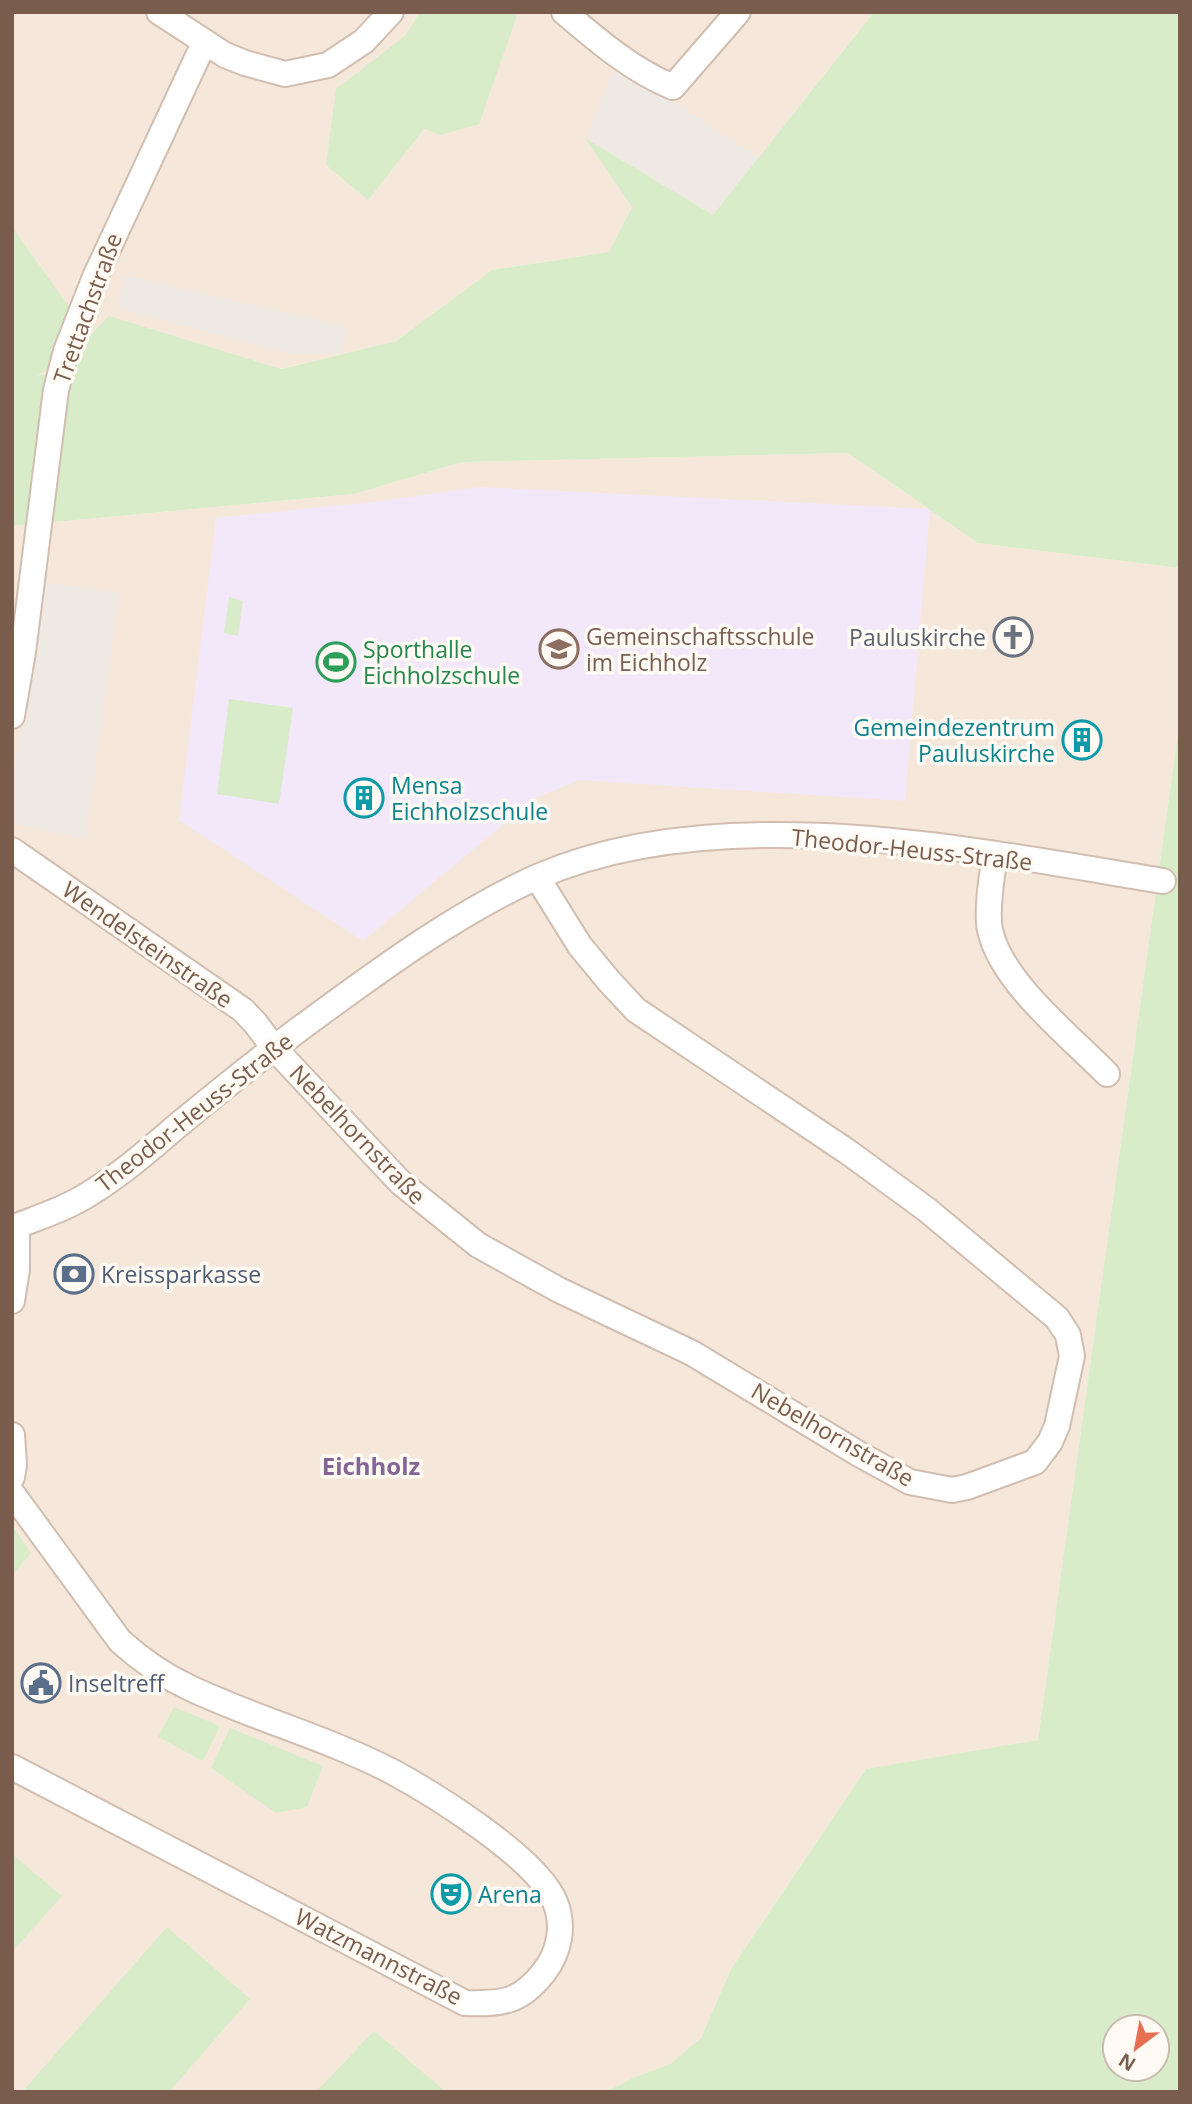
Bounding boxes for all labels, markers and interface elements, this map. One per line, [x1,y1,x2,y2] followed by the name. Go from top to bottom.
[45,228,129,388] street label: Trettachstraße
[992,616,1034,658] church icon: Pauluskirche
[586,620,814,678] place label: Gemeinschaftsschule im Eichholz
[849,621,986,653] place label: Pauluskirche
[538,628,580,670] school or university icon: Gemeinschaftsschule im Eichholz
[363,633,520,691] place label: Sporthalle Eichholzschule
[315,641,357,683] sports icon: Sporthalle Eichholzschule
[853,711,1055,769] place label: Gemeindezentrum Pauluskirche
[1061,719,1103,761] building icon: Gemeindezentrum Pauluskirche
[391,769,548,827] place label: Mensa Eichholzschule
[343,777,385,819] building icon: Mensa Eichholzschule
[790,820,1034,878] street label: Theodor-Heuss-Straße
[56,873,240,1015] street label: Wendelsteinstraße
[89,1025,299,1199] street label: Theodor-Heuss-Straße
[283,1057,433,1211] street label: Nebelhornstraße
[53,1253,95,1295] bank icon: Kreissparkasse
[101,1258,261,1290] place label: Kreissparkasse
[746,1374,920,1494] street label: Nebelhornstraße
[322,1449,420,1482] district label: Eichholz
[20,1662,62,1704] public building icon: Inseltreff
[68,1667,166,1699] place label: Inseltreff
[430,1873,472,1915] theatre icon: Arena
[478,1878,542,1910] place label: Arena
[290,1900,468,2012] street label: Watzmannstraße
[1101,2013,1171,2083] north arrow
[1114,2047,1140,2078] text: N

